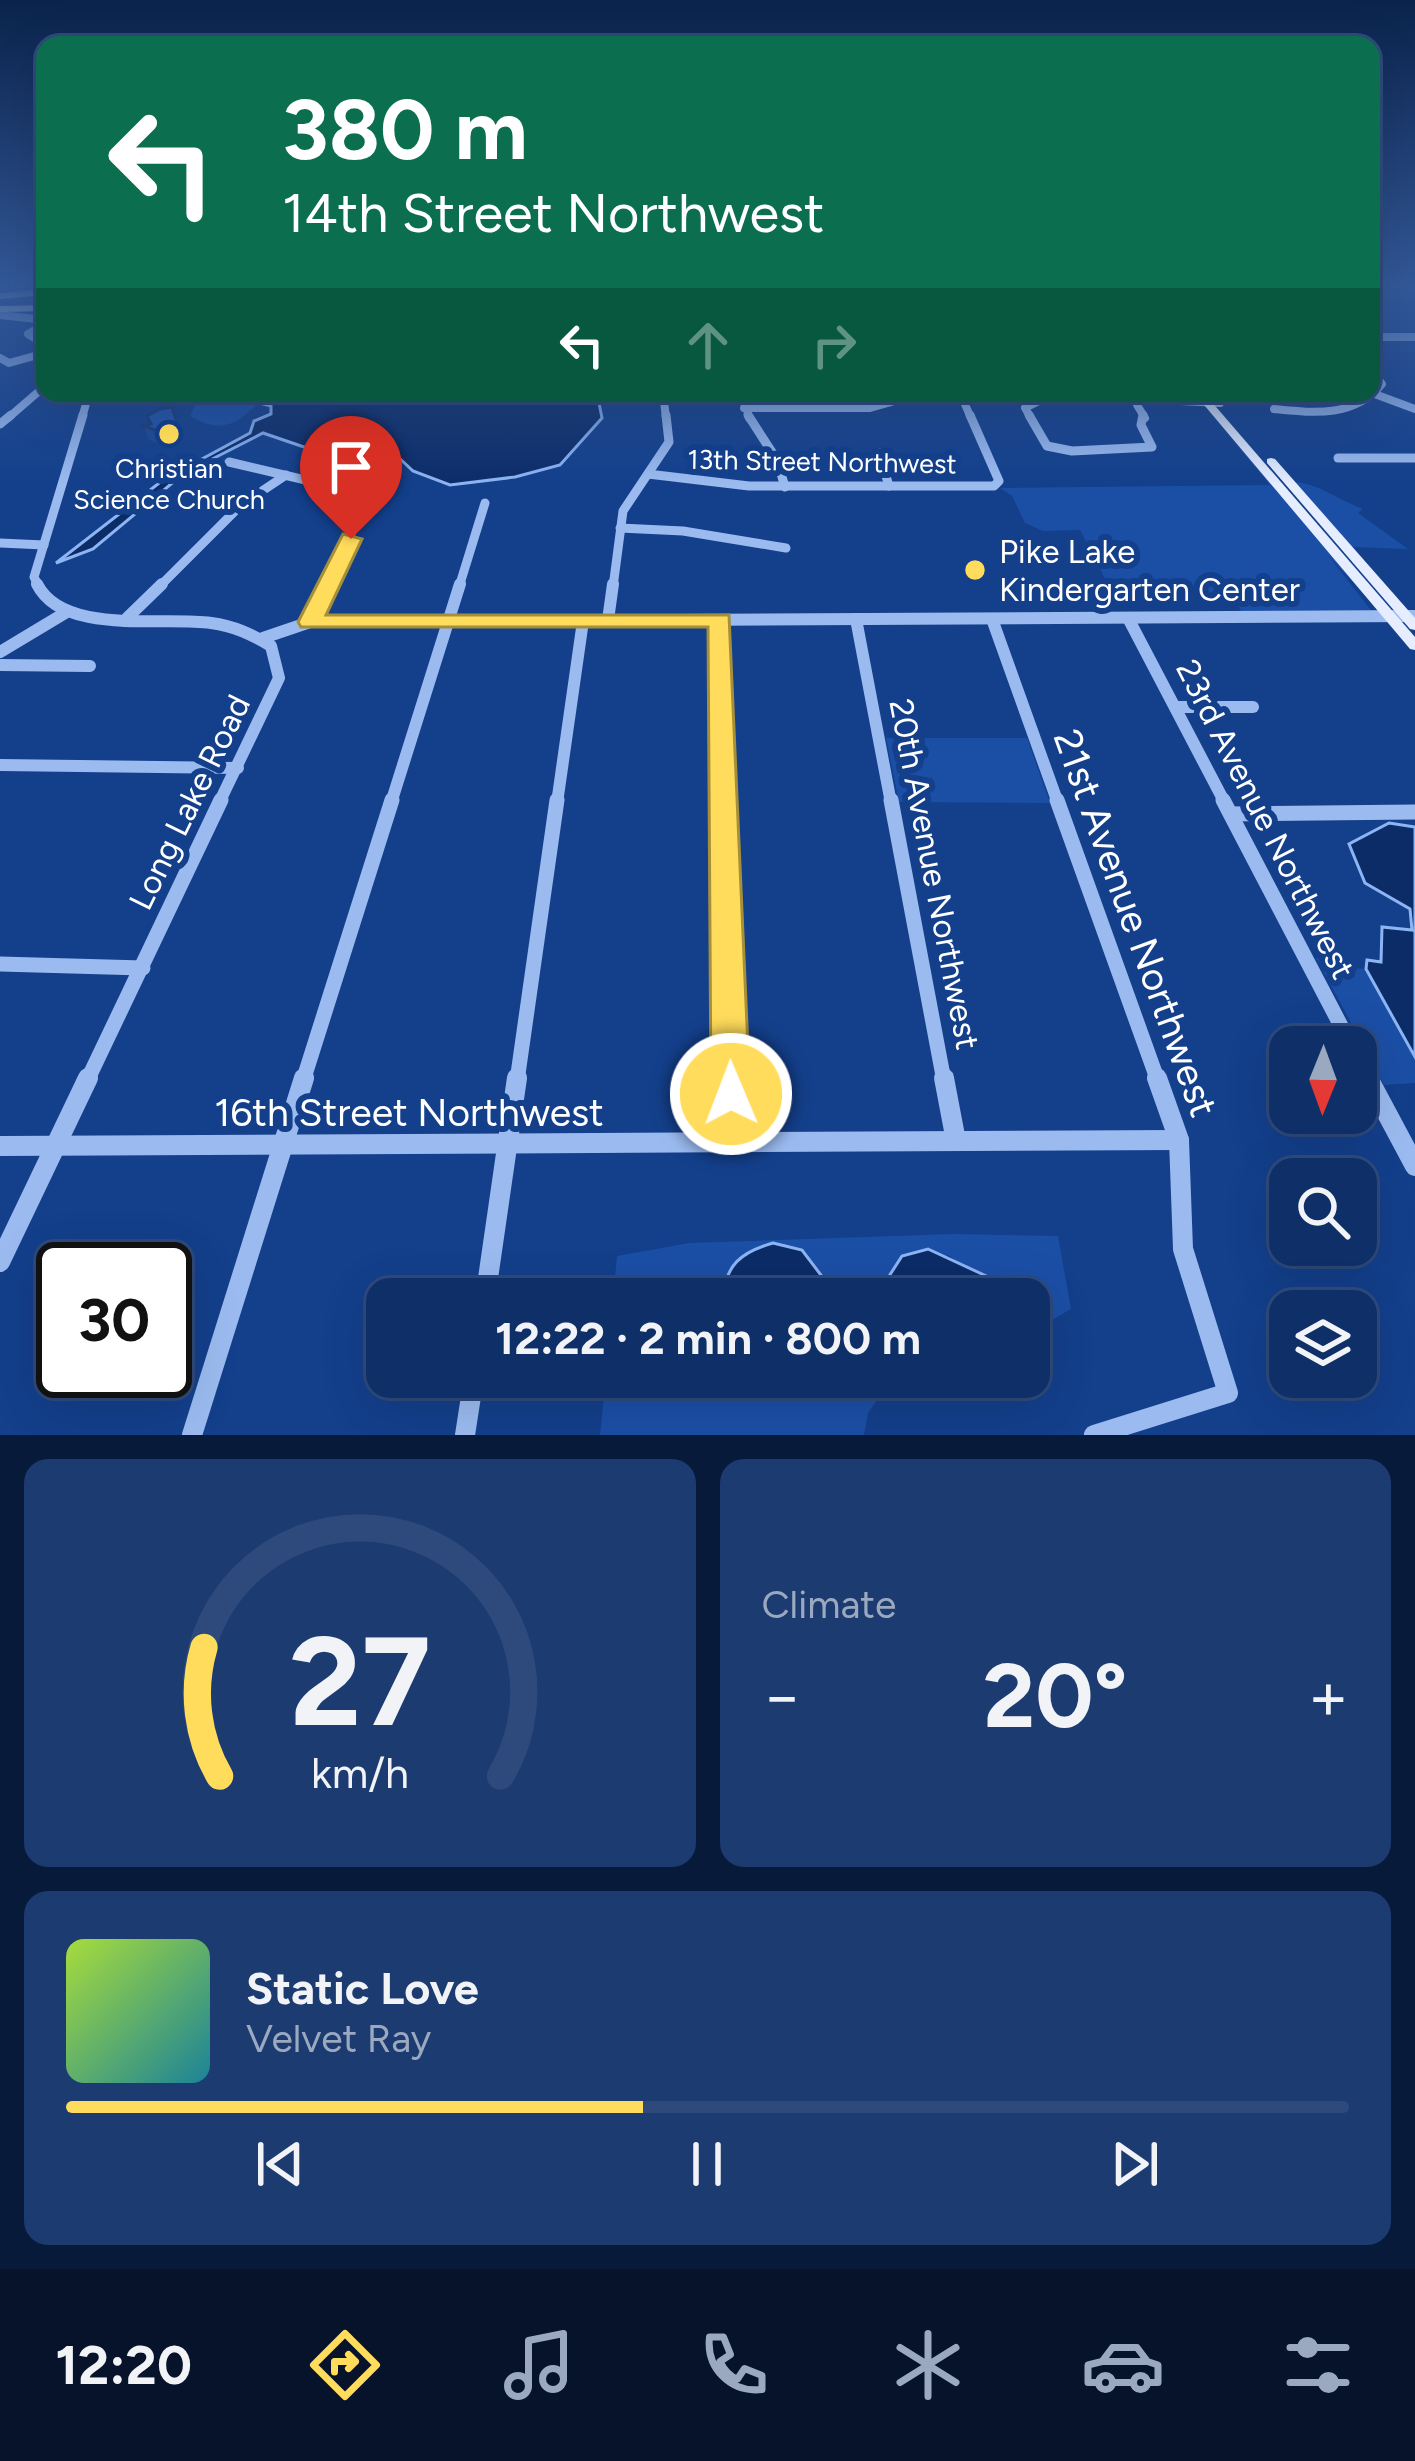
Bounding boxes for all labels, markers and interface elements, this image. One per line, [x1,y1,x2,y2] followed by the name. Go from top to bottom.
[282,79,528,180] text: 380 m
[84,84,240,240] icon: left
[282,181,825,246] text: 14th Street Northwest
[549,312,615,378] icon: left
[675,312,741,378] icon: ahead
[801,312,867,378] icon: right
[300,416,402,539] pin
[156,421,182,447] marker: Christian Science Church
[318,434,384,500] icon: arrive
[687,443,957,480] street label: 13th Street Northwest
[73,452,265,516] place label: Christian Science Church
[999,532,1300,609] place label: Pike Lake Kindergarten Center
[962,557,988,583] marker: Pike Lake Kindergarten Center
[1168,653,1363,985] street label: 23rd Avenue Northwest
[121,689,258,916] street label: Long Lake Road
[881,696,988,1053] street label: 20th Avenue Northwest
[1044,723,1227,1123] street label: 21st Avenue Northwest
[1269,1026,1377,1134] north arrow
[1269,1026,1377,1398] map controls
[668,1031,794,1157] position arrow
[214,1089,604,1136] street label: 16th Street Northwest
[1269,1158,1377,1266] button: search
[36,1242,192,1398] speed limit sign: 30
[1269,1290,1377,1398] button: layers
[495,1311,921,1365] text: 12:22 · 2 min · 800 m
[762,1581,896,1628] text: Climate
[289,1606,431,1756] text: 27
[983,1641,1127,1750] text: 20°
[762,1656,803,1736] text: −
[1308,1656,1349,1736] text: +
[311,1747,409,1799] text: km/h
[246,1961,479,2015] text: Static Love
[246,2015,431,2062] text: Velvet Ray
[247,2131,313,2197] icon: previous
[674,2131,740,2197] icon: pause
[1102,2131,1168,2197] icon: next
[303,2323,387,2407] icon: directions
[497,2323,581,2407] icon: music
[692,2323,776,2407] icon: phone
[886,2323,970,2407] icon: climate
[1081,2323,1165,2407] icon: car
[1276,2323,1360,2407] icon: filters
[55,2333,192,2398] text: 12:20

